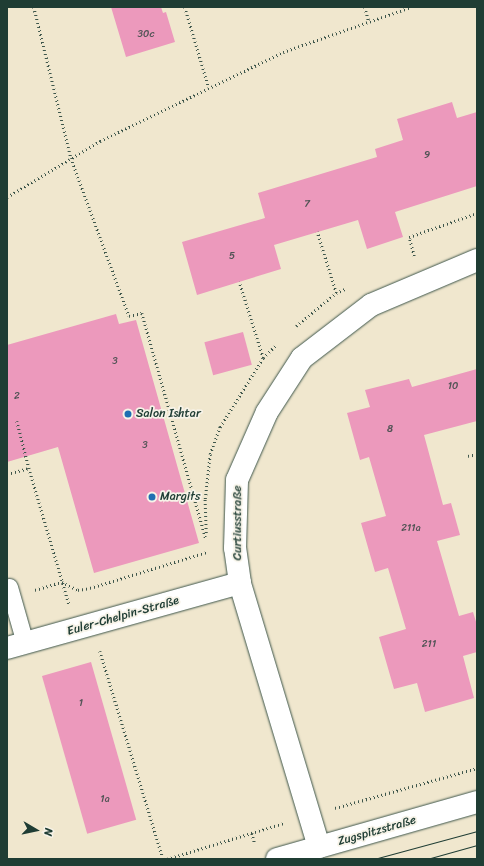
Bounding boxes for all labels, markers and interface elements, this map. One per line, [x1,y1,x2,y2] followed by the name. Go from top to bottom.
[138,29,154,41] house number: 30c
[424,150,430,162] house number: 9
[304,199,310,211] house number: 7
[229,251,235,263] house number: 5
[112,356,118,368] house number: 3
[448,381,458,393] house number: 10
[14,391,20,403] house number: 2
[136,407,201,421] place label: Salon Ishtar
[123,409,133,419] marker: Salon Ishtar
[387,424,393,436] house number: 8
[142,440,148,452] house number: 3
[231,486,245,560] street label: Curtiusstraße
[160,490,200,504] place label: Margits
[147,492,157,502] marker: Margits
[401,523,421,535] house number: 211a
[65,593,181,639] street label: Euler-Chelpin-Straße
[422,639,436,651] house number: 211
[79,698,83,710] house number: 1
[100,794,110,806] house number: 1a
[16,810,56,850] north arrow
[336,813,418,849] street label: Zugspitzstraße
[38,827,58,837] text: N

